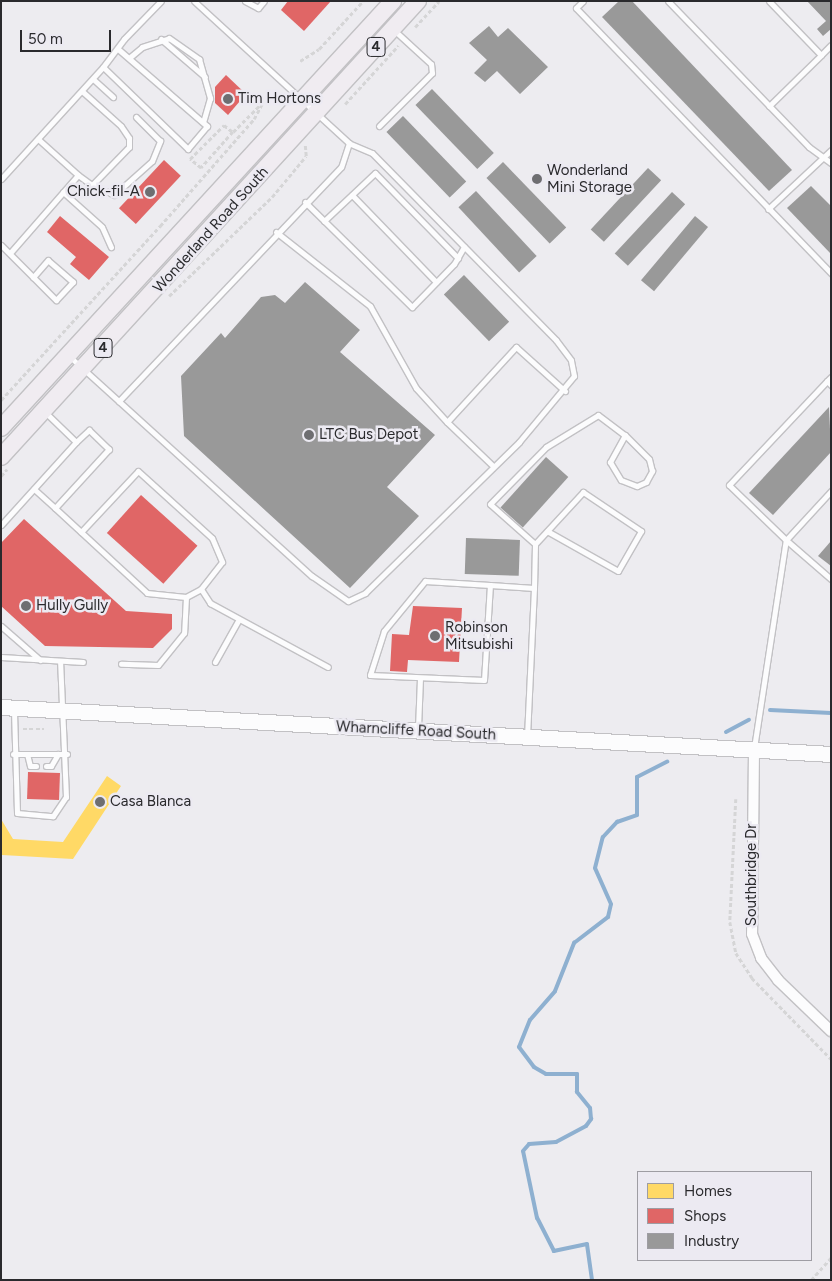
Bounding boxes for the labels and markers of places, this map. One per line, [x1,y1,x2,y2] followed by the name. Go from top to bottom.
[238,90,321,108] place label: Tim Hortons
[222,93,234,105] marker: Tim Hortons
[547,161,632,196] place label: Wonderland Mini Storage
[531,173,543,185] marker: Wonderland Mini Storage
[67,183,140,201] place label: Chick-fil-A
[144,186,156,198] marker: Chick-fil-A
[319,426,418,444] place label: LTC Bus Depot
[303,429,315,441] marker: LTC Bus Depot
[36,597,108,615] place label: Hully Gully
[20,600,32,612] marker: Hully Gully
[445,618,513,653] place label: Robinson Mitsubishi
[429,630,441,642] marker: Robinson Mitsubishi
[110,793,191,811] place label: Casa Blanca
[94,796,106,808] marker: Casa Blanca

